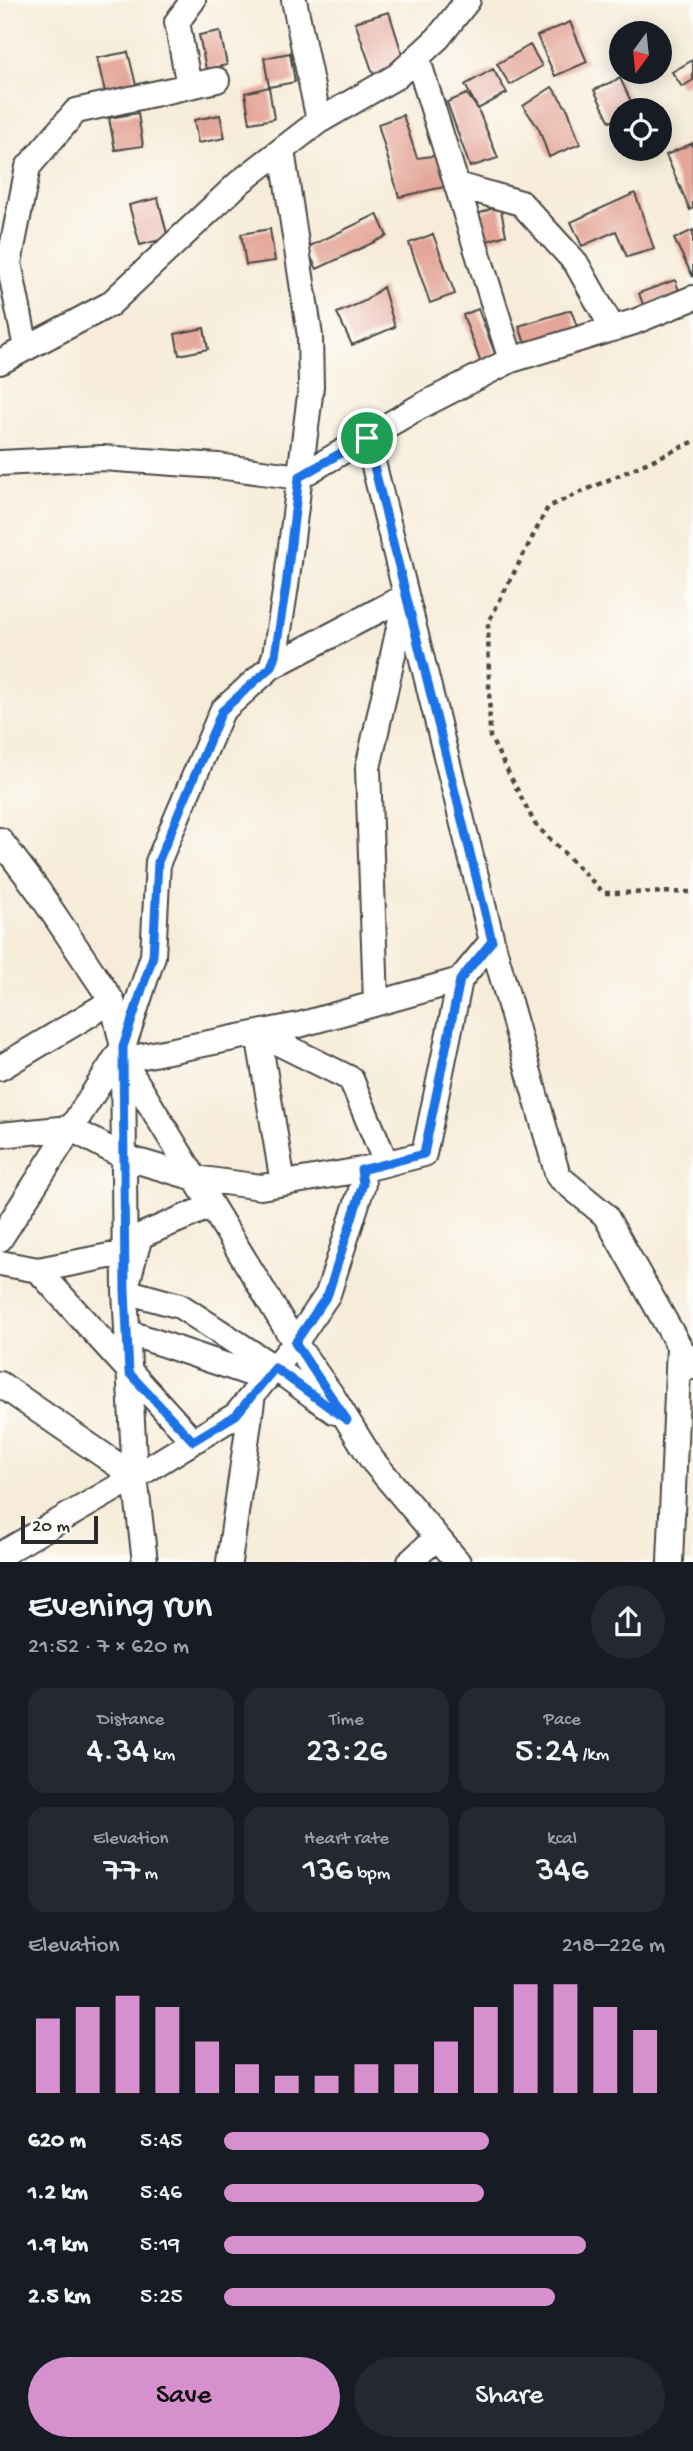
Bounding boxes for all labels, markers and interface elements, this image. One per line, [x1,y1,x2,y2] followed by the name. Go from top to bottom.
[609,21,672,84] north arrow
[609,21,672,161] map controls
[609,98,672,161] button: locate
[337,408,397,468] pin
[348,419,386,457] icon: arrive
[21,1513,98,1545] scale bar
[32,1516,70,1539] text: 20 m
[591,1585,665,1659] button: share
[28,1586,212,1630] text: Evening run
[28,1634,189,1661] text: 21:52 · 7 × 620 m
[97,1709,164,1732] text: Distance
[329,1709,364,1732] text: Time
[544,1709,581,1732] text: Pace
[86,1732,149,1773] text: 4.34
[306,1732,387,1773] text: 23:26
[515,1732,578,1773] text: 5:24
[149,1744,175,1767] text: km
[578,1744,609,1767] text: /km
[93,1828,169,1851] text: Elevation
[304,1828,389,1851] text: Heart rate
[547,1828,577,1851] text: kcal
[104,1851,140,1892] text: 77
[303,1851,353,1892] text: 136
[536,1851,588,1892] text: 346
[140,1863,158,1886] text: m
[353,1863,390,1886] text: bpm
[28,1933,119,1960] text: Elevation
[562,1933,665,1960] text: 218–226 m
[28,2128,86,2155] text: 620 m
[140,2128,182,2155] text: 5:45
[28,2180,88,2207] text: 1.2 km
[140,2180,182,2207] text: 5:46
[28,2232,88,2259] text: 1.9 km
[140,2232,180,2259] text: 5:19
[28,2284,91,2311] text: 2.5 km
[140,2284,183,2311] text: 5:25
[28,2357,340,2437] button: Save
[354,2357,665,2437] button: Share

